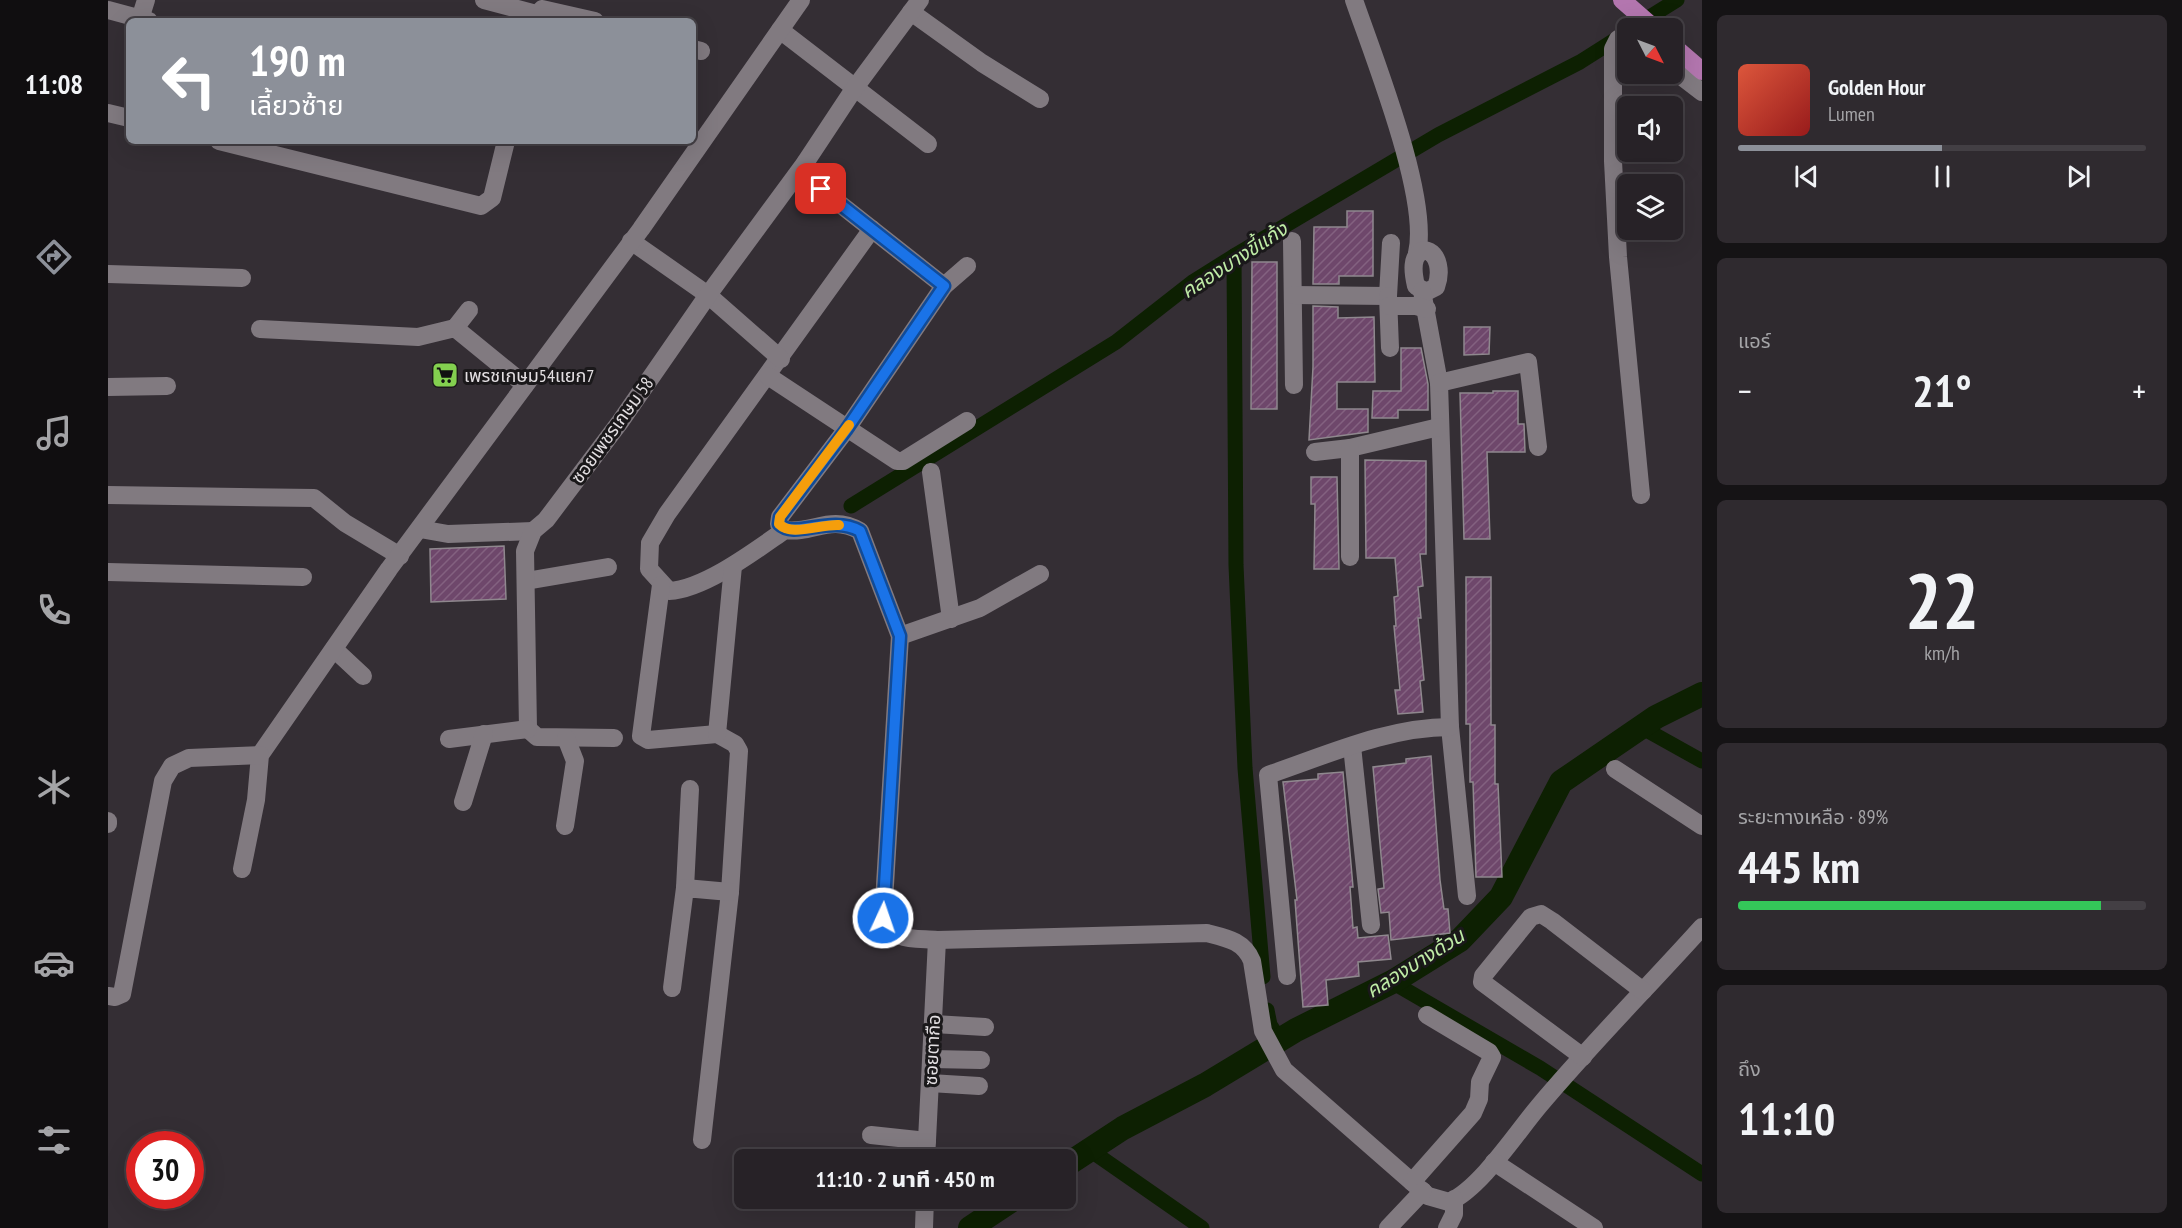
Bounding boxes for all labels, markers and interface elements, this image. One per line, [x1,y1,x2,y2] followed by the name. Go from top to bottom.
[1617,18,1683,84] north arrow
[1617,18,1683,240] map controls
[249,33,346,88] text: 190 m
[150,42,228,120] icon: left
[25,67,83,101] text: 11:08
[1828,73,1926,101] text: Golden Hour
[249,88,343,122] text: เลี้ยวซ้าย
[1617,96,1683,162] button: sound
[1828,101,1875,127] text: Lumen
[1790,160,1823,193] icon: previous
[1926,160,1959,193] icon: pause
[2062,160,2095,193] icon: next
[795,163,846,214] pin
[804,172,837,205] icon: arrive
[1617,174,1683,240] button: layers
[1175,214,1293,304] water label: คลองบางขี้แก้ง
[33,236,75,278] icon: directions
[1738,328,1770,354] text: แอร์
[430,360,460,390] supermarket icon: เพรชเกษม54แยก7
[1912,361,1972,419] text: 21°
[464,364,594,387] place label: เพรชเกษม54แยก7
[1738,369,1752,412] text: −
[2132,369,2146,412] text: +
[566,372,658,488] street label: ซอยเพชรเกษม 58
[33,412,75,454] icon: music
[1905,550,1979,651] text: 22
[33,589,75,631] icon: phone
[1924,640,1960,666] text: km/h
[33,766,75,808] icon: climate
[1738,804,1888,830] text: ระยะทางเหลือ · 89%
[1738,837,1860,895] text: 445 km
[851,886,915,950] position arrow
[1361,922,1471,1004] water label: คลองบางด้วน
[33,942,75,984] icon: car
[919,1014,945,1086] street label: ซอยตากือ
[1738,1056,1761,1082] text: ถึง
[1738,1089,1835,1147] text: 11:10
[33,1119,75,1161] icon: filters
[126,1131,204,1209] speed limit sign: 30
[815,1165,995,1193] text: 11:10 · 2 นาที · 450 m

